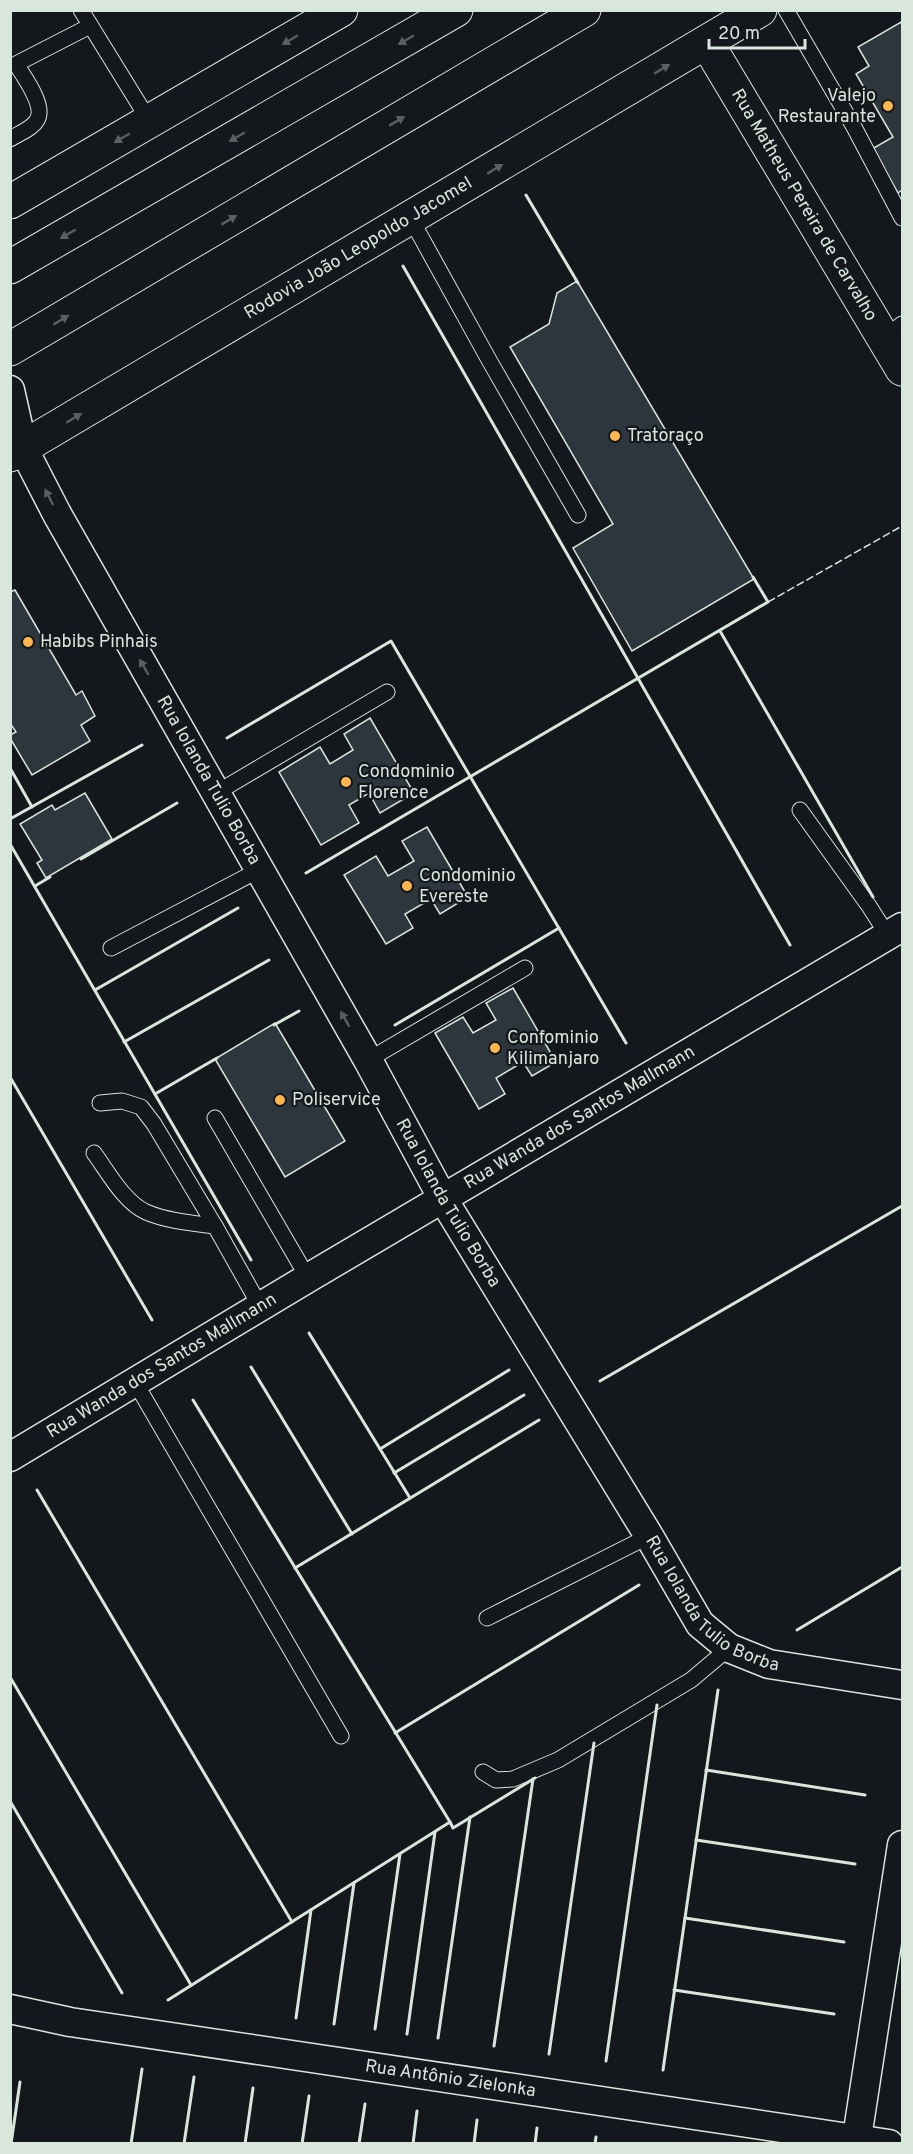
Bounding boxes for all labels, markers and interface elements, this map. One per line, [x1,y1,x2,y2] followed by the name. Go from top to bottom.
[709,12,805,50] scale bar
[718,23,760,46] text: 20 m
[398,34,414,45] one-way arrow
[281,35,298,45] one-way arrow
[654,64,671,74] one-way arrow
[726,85,882,326] street label: Rua Matheus Pereira de Carvalho
[778,85,876,129] place label: Valejo Restaurante
[881,99,895,113] marker: Valejo Restaurante
[389,116,405,127] one-way arrow
[228,132,245,142] one-way arrow
[113,133,130,143] one-way arrow
[487,164,504,174] one-way arrow
[240,172,477,325] street label: Rodovia João Leopoldo Jacomel
[221,215,237,226] one-way arrow
[59,229,76,239] one-way arrow
[53,314,69,325] one-way arrow
[66,413,83,423] one-way arrow
[627,425,704,448] place label: Tratoraço
[608,429,622,443] marker: Tratoraço
[44,488,53,505] one-way arrow
[40,631,158,654] place label: Habibs Pinhais
[21,635,35,649] marker: Habibs Pinhais
[139,658,149,675] one-way arrow
[151,691,266,869] street label: Rua Iolanda Tulio Borba
[358,761,455,805] place label: Condominio Florence
[339,775,353,789] marker: Condominio Florence
[419,865,516,909] place label: Condominio Evereste
[400,879,414,893] marker: Condominio Evereste
[339,1011,350,1027] one-way arrow
[507,1027,599,1071] place label: Confominio Kilimanjaro
[460,1040,699,1195] street label: Rua Wanda dos Santos Mallmann
[488,1041,502,1055] marker: Confominio Kilimanjaro
[292,1089,381,1112] place label: Poliservice
[273,1093,287,1107] marker: Poliservice
[390,1115,506,1292] street label: Rua Iolanda Tulio Borba
[42,1288,281,1444] street label: Rua Wanda dos Santos Mallmann
[640,1532,781,1677] street label: Rua Iolanda Tulio Borba
[364,2055,537,2103] street label: Rua Antônio Zielonka

